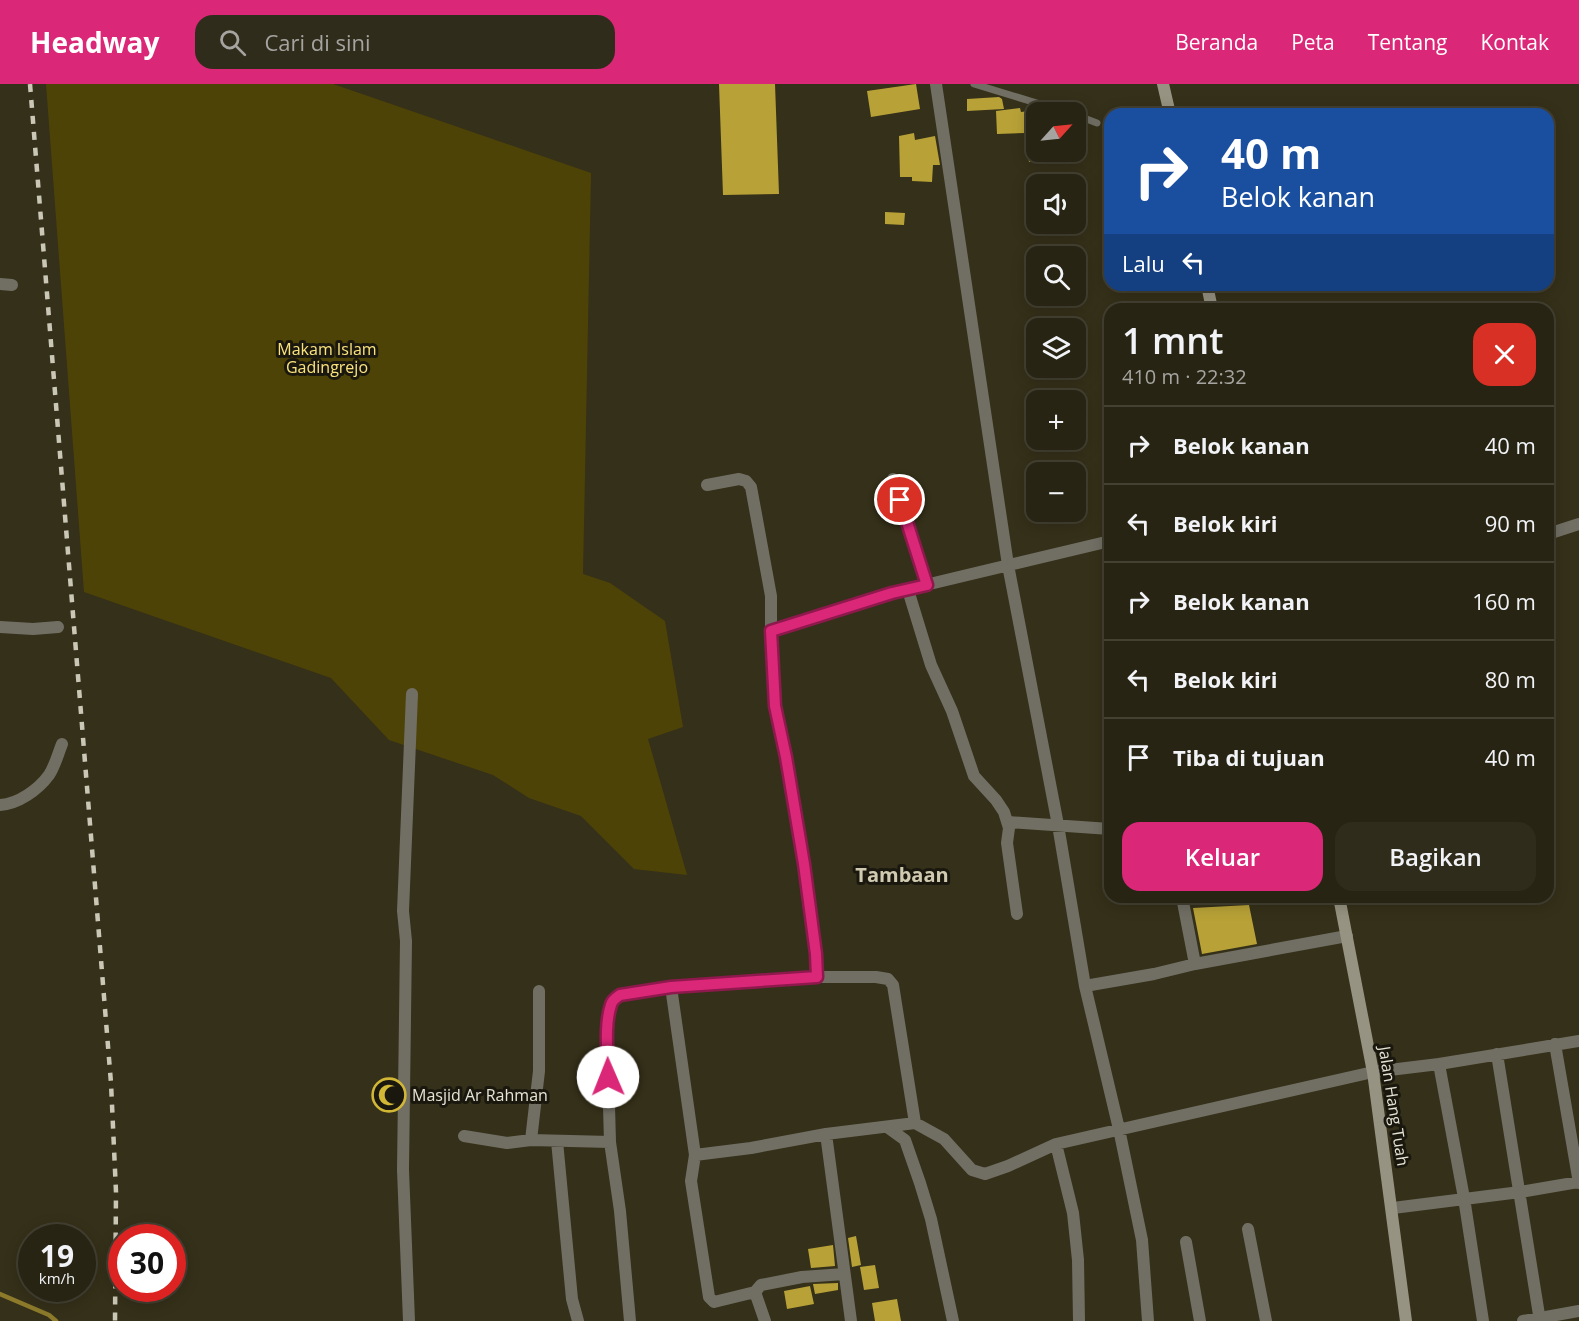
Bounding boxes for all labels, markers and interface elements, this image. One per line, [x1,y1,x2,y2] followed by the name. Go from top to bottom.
[195,15,615,69] search box
[30,23,159,61] text: Headway
[216,26,249,59] icon: search
[264,27,371,57] text: Cari di sini
[1175,28,1258,56] text: Beranda
[1291,28,1335,56] text: Peta
[1368,28,1447,56] text: Tentang
[1480,28,1549,56] text: Kontak
[1026,102,1086,162] north arrow
[1026,102,1086,522] map controls
[1221,124,1321,181] text: 40 m
[1122,132,1200,210] icon: right
[1026,174,1086,234] button: sound
[1221,178,1375,215] text: Belok kanan
[1026,246,1086,306] button: search
[1177,246,1210,279] icon: left
[1122,248,1165,278] text: Lalu
[1122,316,1223,365] text: 1 mnt
[1026,318,1086,378] button: layers
[1473,323,1536,386] button: close
[277,338,377,378] park label: Makam Islam Gadingrejo
[1122,363,1247,390] text: 410 m · 22:32
[1026,390,1086,450] button: +
[1122,429,1155,462] icon: right
[1173,430,1310,460] text: Belok kanan
[1485,430,1536,460] text: 40 m
[1026,462,1086,522] button: −
[874,474,925,525] pin
[883,483,916,516] icon: arrive
[1122,507,1155,540] icon: left
[1173,508,1278,538] text: Belok kiri
[1485,508,1536,538] text: 90 m
[1122,585,1155,618] icon: right
[1173,586,1310,616] text: Belok kanan
[1472,586,1536,616] text: 160 m
[1122,663,1155,696] icon: left
[1173,664,1278,694] text: Belok kiri
[1485,664,1536,694] text: 80 m
[1122,741,1155,774] icon: arrive
[1173,742,1325,772] text: Tiba di tujuan
[1485,742,1536,772] text: 40 m
[1122,822,1323,891] button: Keluar
[1335,822,1536,891] button: Bagikan
[855,861,949,888] district label: Tambaan
[1373,1043,1414,1167] street label: Jalan Hang Tuah
[576,1045,640,1109] position arrow
[371,1077,407,1113] mosque icon: Masjid Ar Rahman
[412,1084,548,1106] place label: Masjid Ar Rahman
[108,1224,186,1302] speed limit sign: 30
[40,1235,74,1276] text: 19
[39,1268,75,1288] text: km/h

